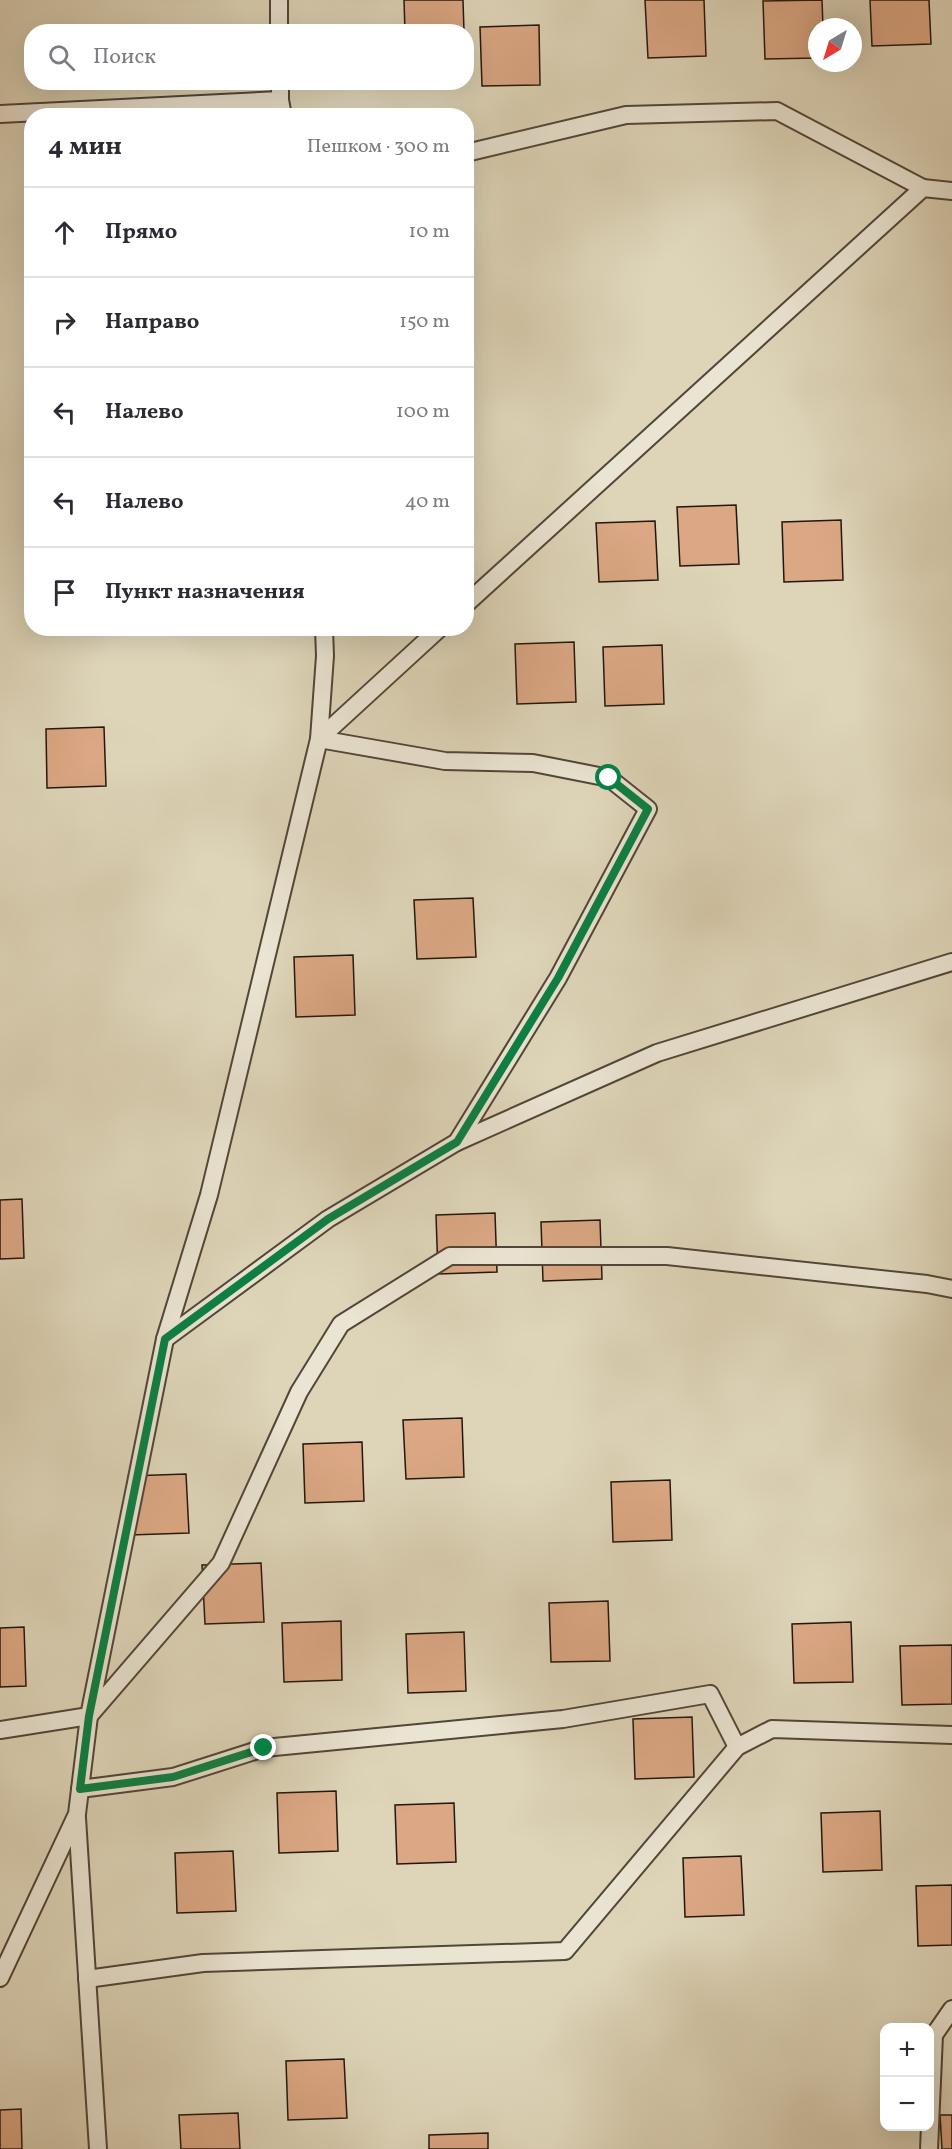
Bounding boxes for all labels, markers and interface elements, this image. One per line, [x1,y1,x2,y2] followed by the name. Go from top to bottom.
[808,18,862,72] north arrow
[24,24,474,90] search box
[45,41,78,74] icon: search
[93,42,156,73] text: Поиск
[48,129,122,165] text: 4 мин
[307,133,450,161] text: Пешком · 300 m
[48,216,81,249] icon: ahead
[105,217,177,248] text: Прямо
[409,218,450,246] text: 10 m
[48,306,81,339] icon: right
[105,307,199,338] text: Направо
[399,308,450,336] text: 150 m
[48,396,81,429] icon: left
[105,397,184,428] text: Налево
[396,398,450,426] text: 100 m
[48,486,81,519] icon: left
[105,487,184,518] text: Налево
[405,488,450,516] text: 40 m
[48,576,81,609] icon: arrive
[105,577,305,608] text: Пункт назначения
[595,764,621,790] route start
[250,1734,276,1760] route end
[880,2023,934,2131] map controls
[880,2023,934,2077] button: +
[880,2077,934,2131] button: −

